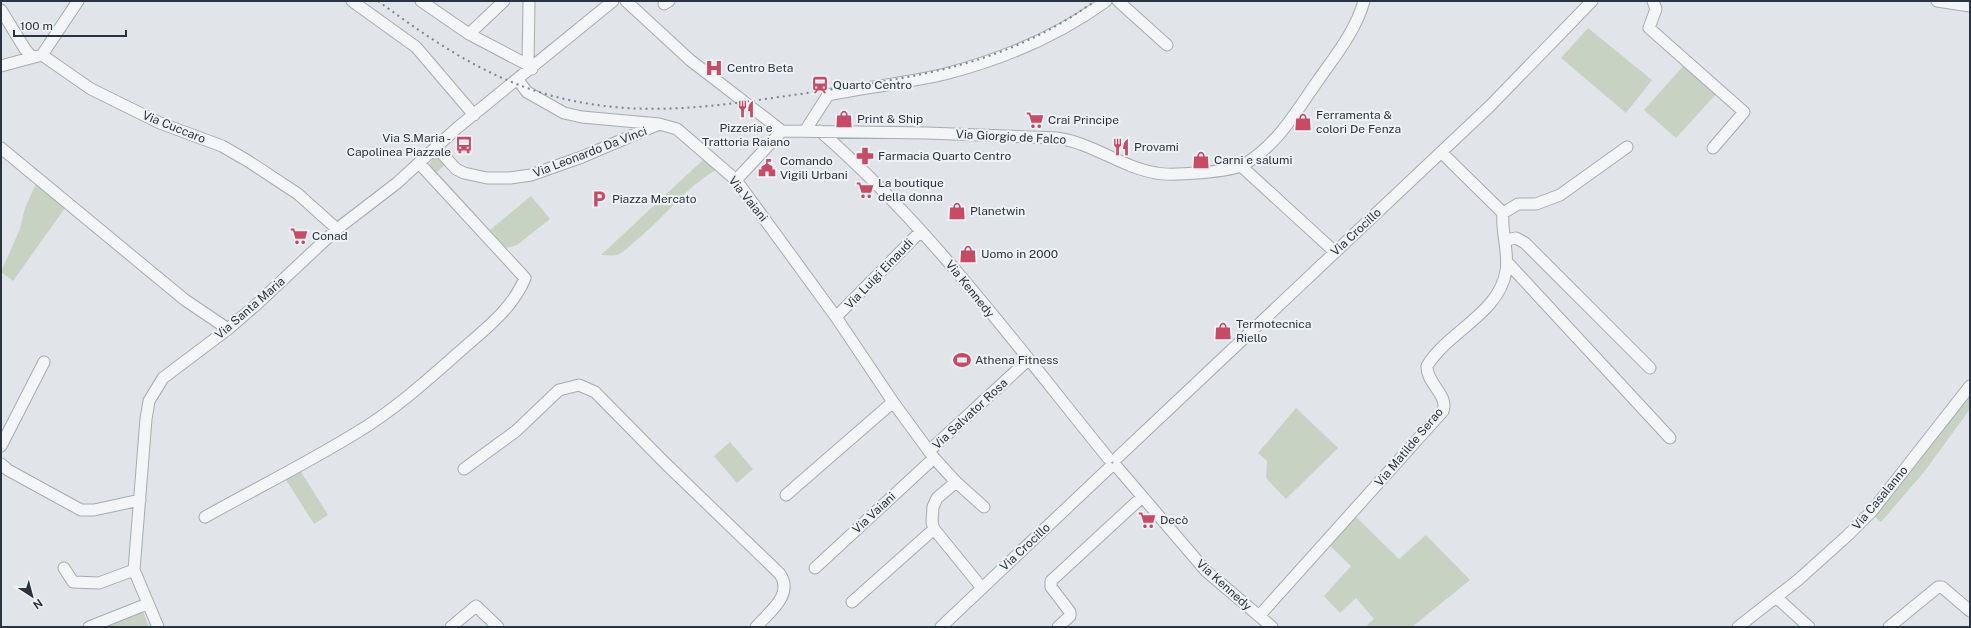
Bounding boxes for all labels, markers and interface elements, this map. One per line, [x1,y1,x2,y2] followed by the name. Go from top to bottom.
[14,12,126,38] scale bar
[20,19,53,33] text: 100 m
[704,58,724,78] hospital icon: Centro Beta
[727,61,793,75] place label: Centro Beta
[810,75,830,95] station icon: Quarto Centro
[833,78,912,92] place label: Quarto Centro
[736,99,756,119] restaurant icon: Pizzeria e Trattoria Raiano
[140,108,208,146] street label: Via Cuccaro
[1316,108,1401,136] place label: Ferramenta & colori De Fenza
[834,109,854,129] shop icon: Print & Ship
[1025,110,1045,130] supermarket icon: Crai Principe
[857,112,923,126] place label: Print & Ship
[1293,112,1313,132] shop icon: Ferramenta & colori De Fenza
[1048,113,1119,127] place label: Crai Principe
[702,121,790,149] place label: Pizzeria e Trattoria Raiano
[531,124,649,180] street label: Via Leonardo Da Vinci
[955,127,1067,147] street label: Via Giorgio de Falco
[347,131,451,159] place label: Via S.Maria - Capolinea Piazzale
[454,135,474,155] bus stop icon: Via S.Maria - Capolinea Piazzale
[1111,137,1131,157] restaurant icon: Provami
[1134,140,1179,154] place label: Provami
[855,146,875,166] pharmacy icon: Farmacia Quarto Centro
[878,149,1011,163] place label: Farmacia Quarto Centro
[1191,150,1211,170] shop icon: Carni e salumi
[1214,153,1292,167] place label: Carni e salumi
[780,154,848,182] place label: Comando Vigili Urbani
[757,158,777,178] public building icon: Comando Vigili Urbani
[726,174,770,224] street label: Via Vaiani
[878,176,944,204] place label: La boutique della donna
[855,180,875,200] supermarket icon: La boutique della donna
[589,189,609,209] parking icon: Piazza Mercato
[612,192,697,206] place label: Piazza Mercato
[947,201,967,221] shop icon: Planetwin
[970,204,1025,218] place label: Planetwin
[1328,205,1384,259] street label: Via Crocillo
[289,226,309,246] supermarket icon: Conad
[312,229,348,243] place label: Conad
[842,236,916,312] street label: Via Luigi Einaudi
[958,244,978,264] shop icon: Uomo in 2000
[981,247,1058,261] place label: Uomo in 2000
[943,258,998,321] street label: Via Kennedy
[212,274,288,342] street label: Via Santa Maria
[1236,317,1311,345] place label: Termotecnica Riello
[1213,321,1233,341] shop icon: Termotecnica Riello
[952,350,972,370] sports icon: Athena Fitness
[975,353,1058,367] place label: Athena Fitness
[930,376,1010,452] street label: Via Salvator Rosa
[1372,405,1446,489] street label: Via Matilde Serao
[1849,463,1911,533] street label: Via Casalanno
[849,489,899,537] street label: Via Vaiani
[1137,510,1157,530] supermarket icon: Decò
[1160,513,1189,527] place label: Decò
[997,520,1053,574] street label: Via Crocillo
[1194,557,1255,614] street label: Via Kennedy
[12,576,52,616] north arrow
[31,597,45,611] text: N

